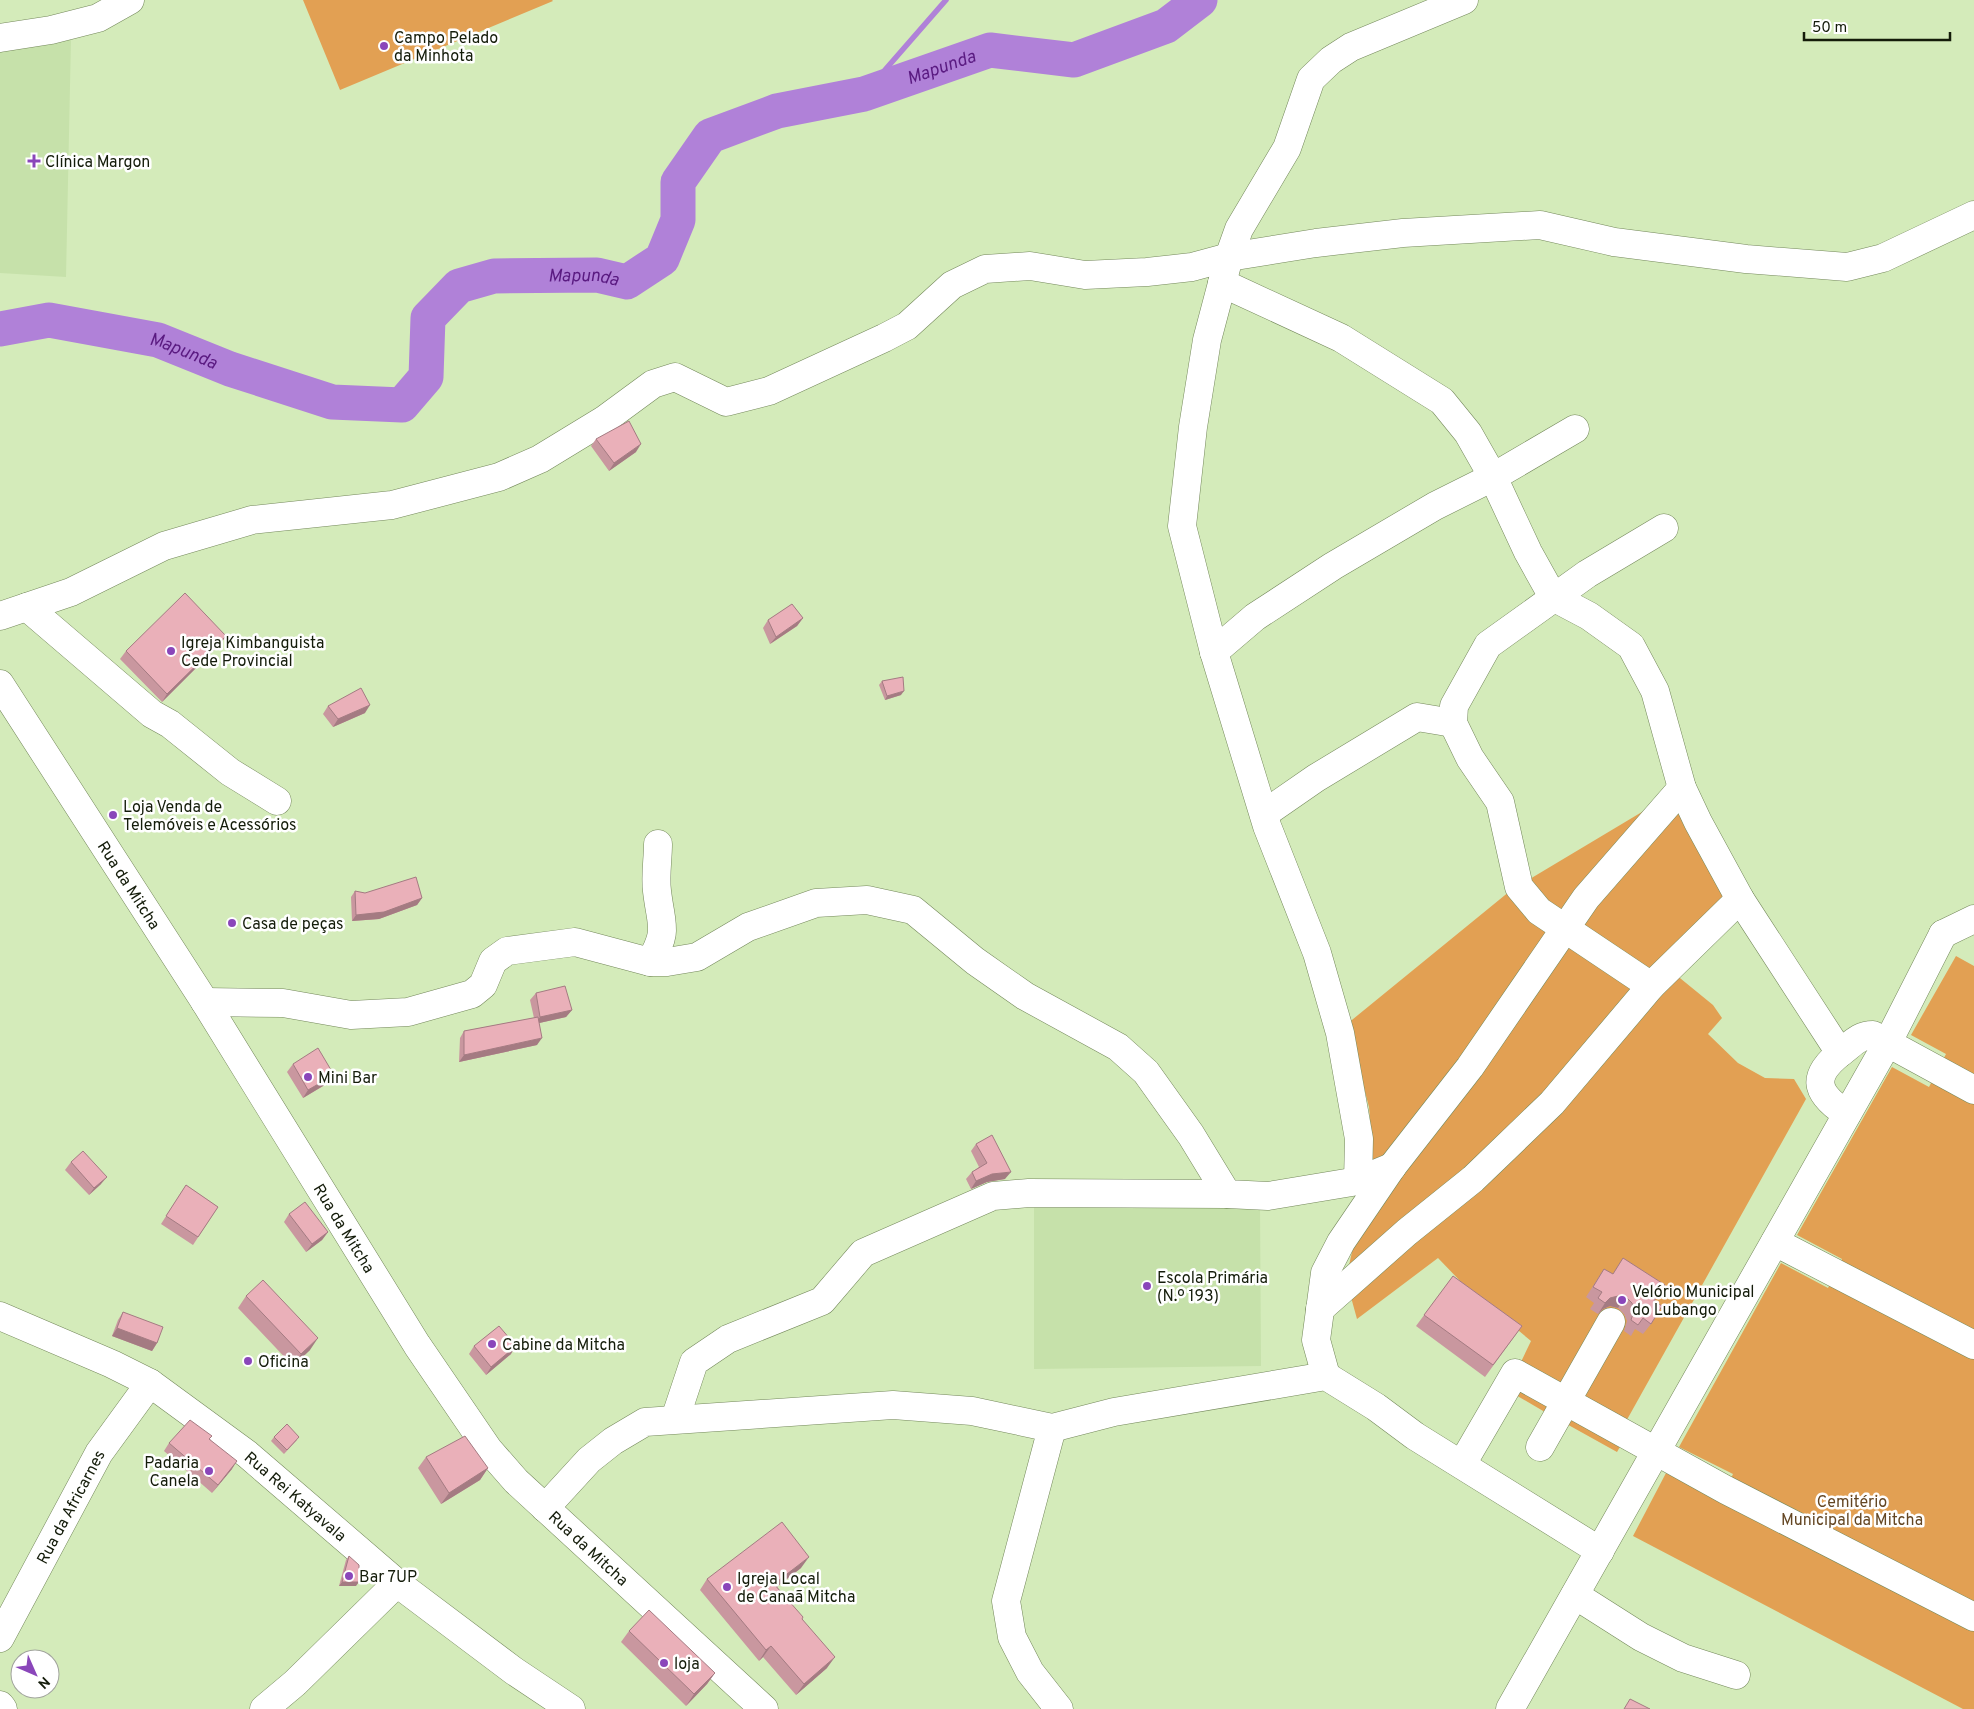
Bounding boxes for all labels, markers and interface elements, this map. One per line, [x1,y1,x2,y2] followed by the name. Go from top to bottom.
[1804,10,1950,42] scale bar
[1812,19,1847,38] text: 50 m
[394,29,498,67] place label: Campo Pelado da Minhota
[378,40,390,52] marker: Campo Pelado da Minhota
[904,46,980,91] water label: Mapunda
[45,153,150,173] place label: Clínica Margon
[27,154,41,168] marker: Clínica Margon
[548,265,622,293] water label: Mapunda
[147,329,221,376] water label: Mapunda
[181,634,324,672] place label: Igreja Kimbanguista Cede Provincial
[165,645,177,657] marker: Igreja Kimbanguista Cede Provincial
[123,798,297,836] place label: Loja Venda de Telemóveis e Acessórios
[107,809,119,821] marker: Loja Venda de Telemóveis e Acessórios
[92,838,164,934] street label: Rua da Mitcha
[242,915,344,935] place label: Casa de peças
[226,917,238,929] marker: Casa de peças
[318,1069,377,1089] place label: Mini Bar
[302,1071,314,1083] marker: Mini Bar
[308,1181,378,1277] street label: Rua da Mitcha
[1157,1269,1268,1307] place label: Escola Primária (N.º 193)
[1141,1280,1153,1292] marker: Escola Primária (N.º 193)
[1632,1283,1755,1321] place label: Velório Municipal do Lubango
[1616,1294,1628,1306] marker: Velório Municipal do Lubango
[502,1336,625,1356] place label: Cabine da Mitcha
[486,1338,498,1350] marker: Cabine da Mitcha
[258,1353,309,1373] place label: Oficina
[242,1355,254,1367] marker: Oficina
[33,1447,111,1568] street label: Rua da Africarnes
[239,1448,350,1547] street label: Rua Rei Katyavala
[144,1454,199,1492] place label: Padaria Canela
[203,1465,215,1477] marker: Padaria Canela
[1781,1493,1923,1531] park label: Cemitério Municipal da Mitcha
[543,1508,632,1591] street label: Rua da Mitcha
[359,1568,417,1588] place label: Bar 7UP
[343,1570,355,1582] marker: Bar 7UP
[737,1570,855,1608] place label: Igreja Local de Canaã Mitcha
[721,1581,733,1593] marker: Igreja Local de Canaã Mitcha
[10,1649,60,1699] north arrow
[674,1655,700,1675] place label: loja
[658,1657,670,1669] marker: loja
[34,1673,53,1692] text: N

